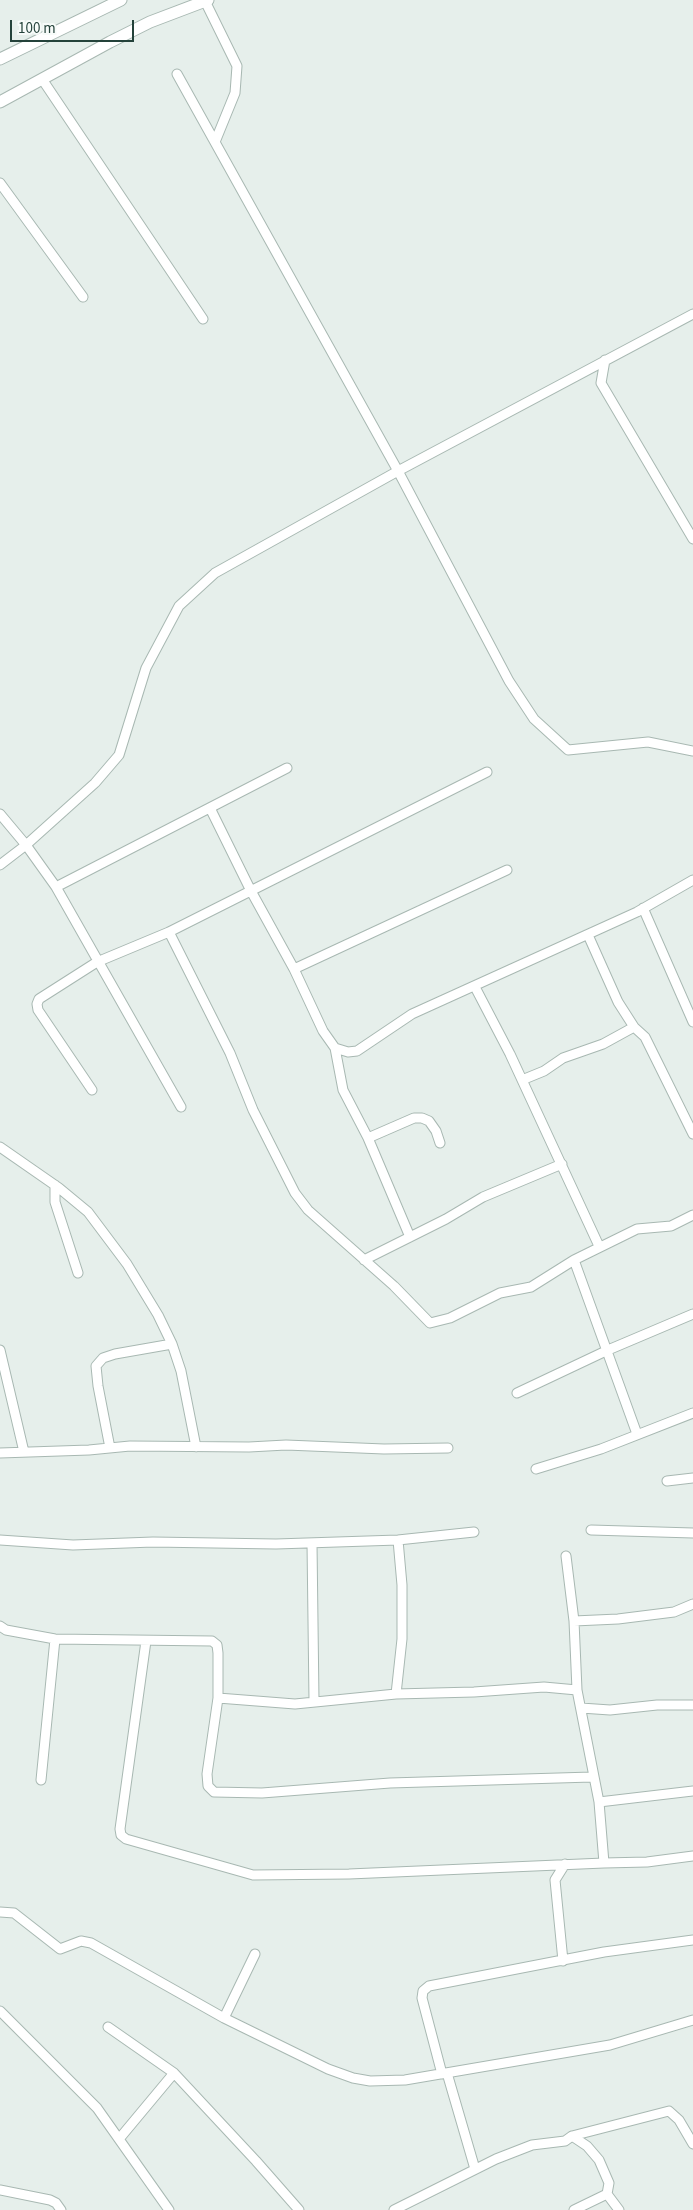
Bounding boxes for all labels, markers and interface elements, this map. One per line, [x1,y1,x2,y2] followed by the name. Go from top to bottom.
[12,10,136,42] scale bar
[18,18,56,39] text: 100 m

